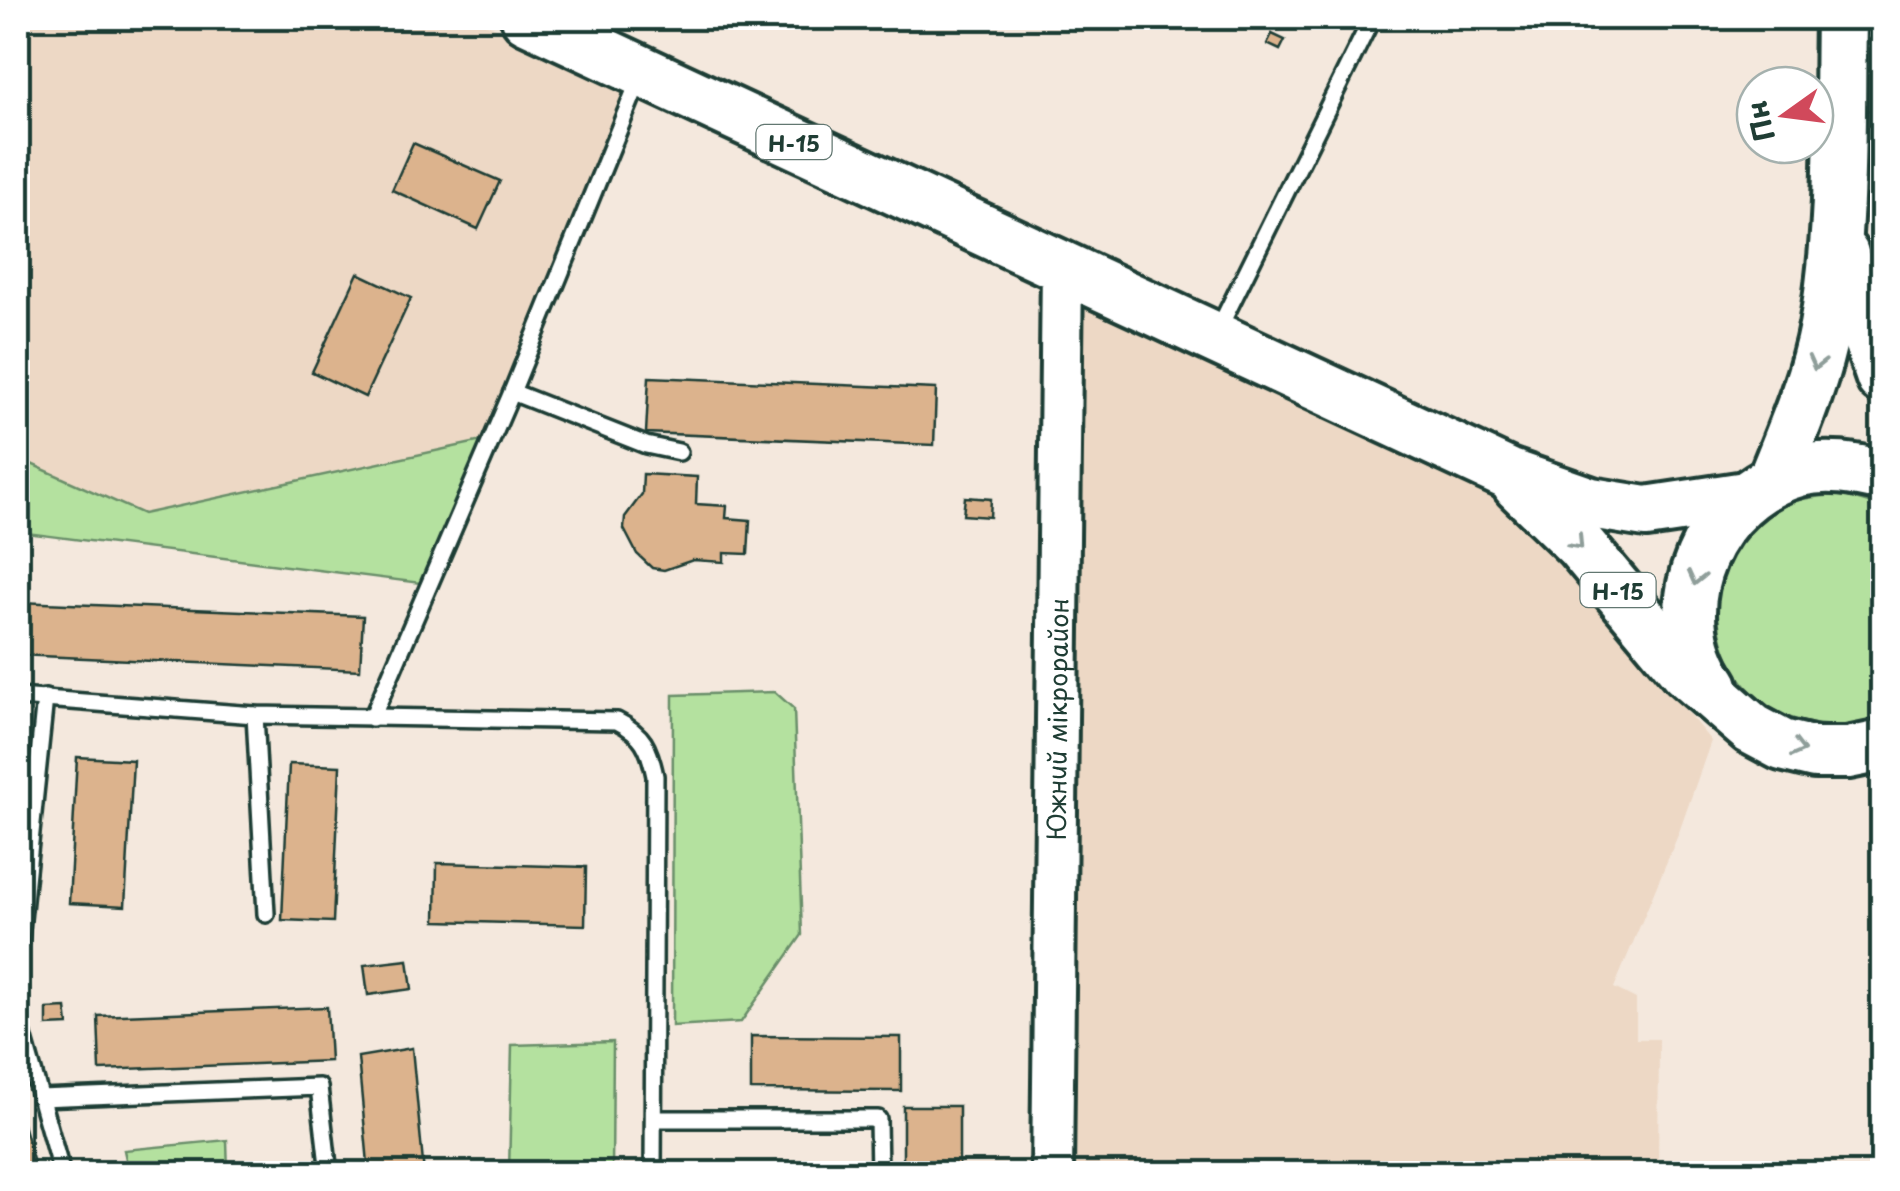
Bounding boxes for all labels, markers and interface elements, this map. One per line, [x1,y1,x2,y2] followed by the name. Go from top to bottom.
[1735,65,1835,165] north arrow
[1734,97,1785,146] text: Пн
[756,125,832,159] road number: Н-15
[1807,354,1828,371] one-way arrow
[1565,531,1583,549] one-way arrow
[1687,569,1708,586] one-way arrow
[1580,573,1656,607] road number: Н-15
[1037,598,1077,840] street label: Южний мікрорайон
[1789,737,1806,758] one-way arrow

